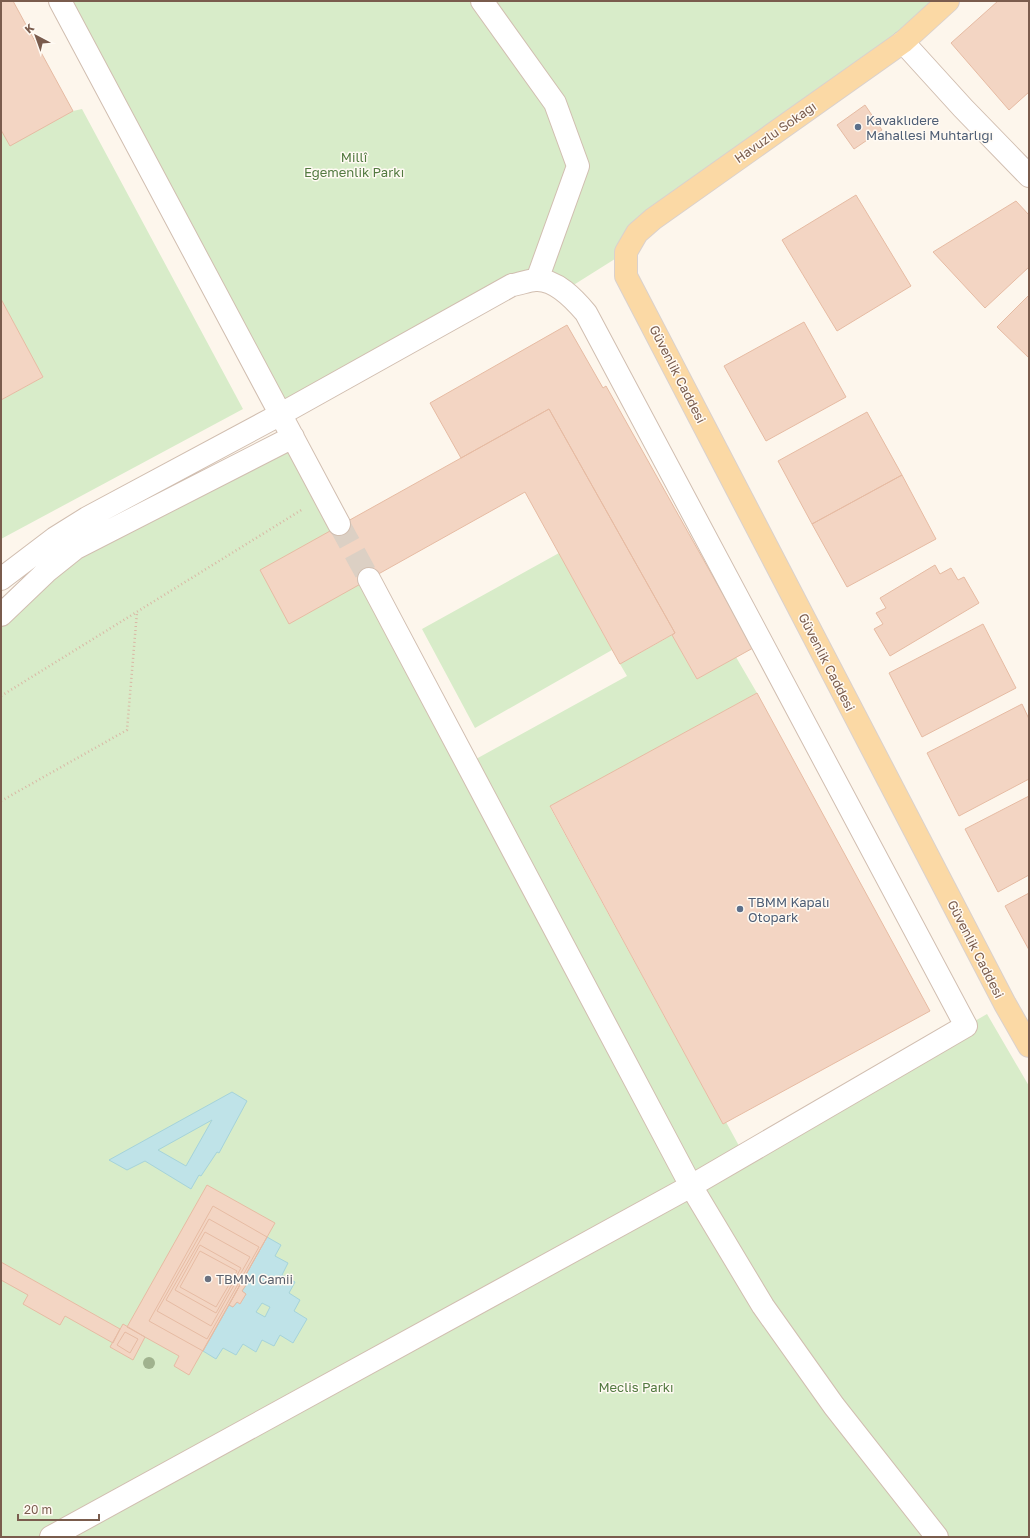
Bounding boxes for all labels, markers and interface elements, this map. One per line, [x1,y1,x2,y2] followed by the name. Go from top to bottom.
[16,16,56,56] north arrow
[22,21,36,36] text: K
[731,98,819,166] street label: Havuzlu Sokağı
[866,112,993,143] place label: Kavaklıdere Mahallesi Muhtarlığı
[853,122,863,132] marker: Kavaklıdere Mahallesi Muhtarlığı
[304,149,404,180] park label: Millî Egemenlik Parkı
[646,322,710,426] street label: Güvenlik Caddesi
[795,610,859,714] street label: Güvenlik Caddesi
[748,894,830,925] place label: TBMM Kapalı Otopark
[944,897,1008,1001] street label: Güvenlik Caddesi
[735,904,745,914] marker: TBMM Kapalı Otopark
[216,1271,293,1287] place label: TBMM Camii
[203,1274,213,1284] marker: TBMM Camii
[598,1379,674,1395] park label: Meclis Parkı
[18,1496,99,1522] scale bar
[24,1502,52,1517] text: 20 m

